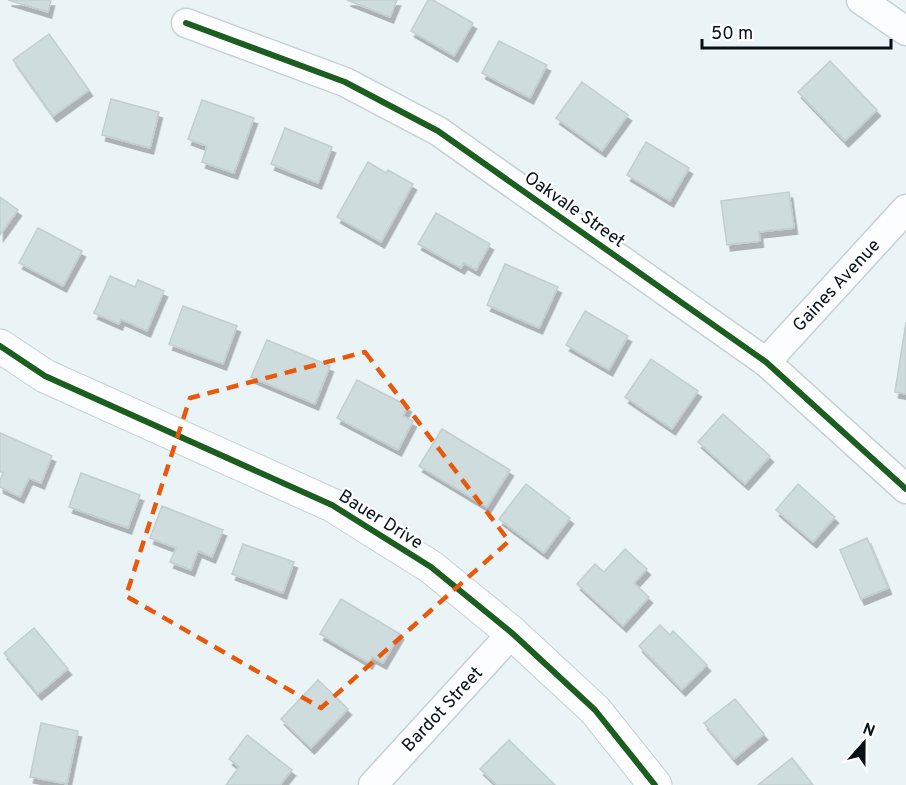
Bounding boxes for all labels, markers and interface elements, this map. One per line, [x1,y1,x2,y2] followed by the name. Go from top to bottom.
[702,12,891,50] scale bar
[711,23,753,46] text: 50 m
[519,167,629,254] street label: Oakvale Street
[788,235,886,337] street label: Gaines Avenue
[334,485,427,555] street label: Bauer Drive
[398,662,489,758] street label: Bardot Street
[834,713,894,773] north arrow
[860,719,878,742] text: N

